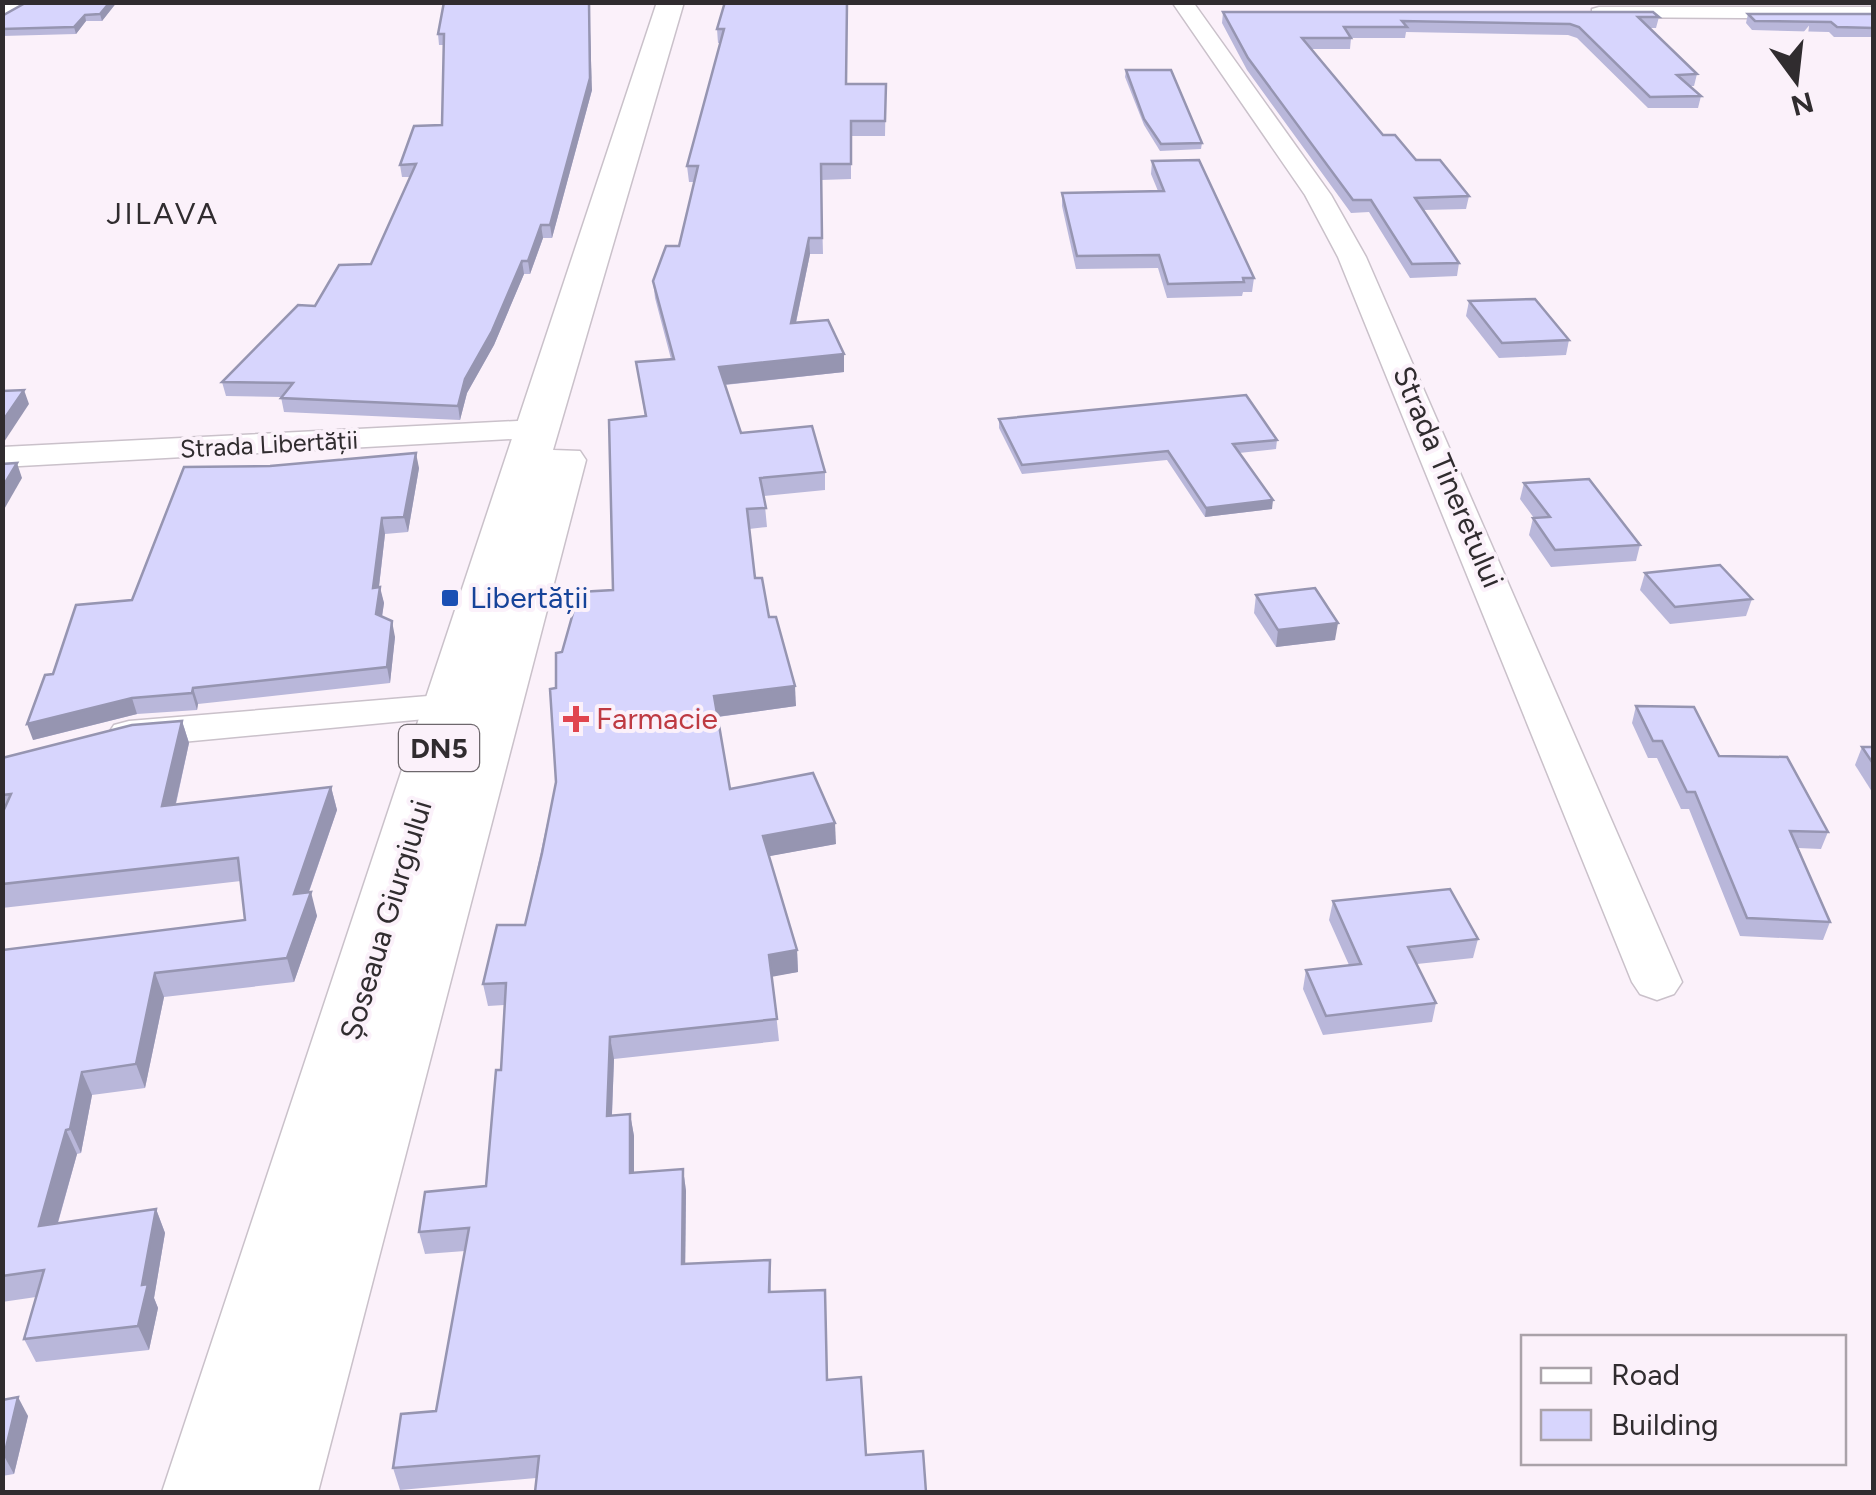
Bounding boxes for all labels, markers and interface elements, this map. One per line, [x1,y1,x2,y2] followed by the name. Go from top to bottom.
[1746,30,1846,130] north arrow
[1788,85,1817,123] text: N
[107,195,220,232] district label: JILAVA
[1385,360,1512,593] street label: Strada Tineretului
[179,424,359,464] street label: Strada Libertății
[470,579,588,616] place label: Libertății
[439,587,461,609] marker: Libertății
[596,700,718,737] place label: Farmacie
[565,708,587,730] marker: Farmacie
[399,725,479,771] road number: DN5
[331,795,440,1044] street label: Șoseaua Giurgiului
[1521,1335,1846,1465] legend
[1611,1356,1680,1393] text: Road
[1611,1406,1719,1443] text: Building

